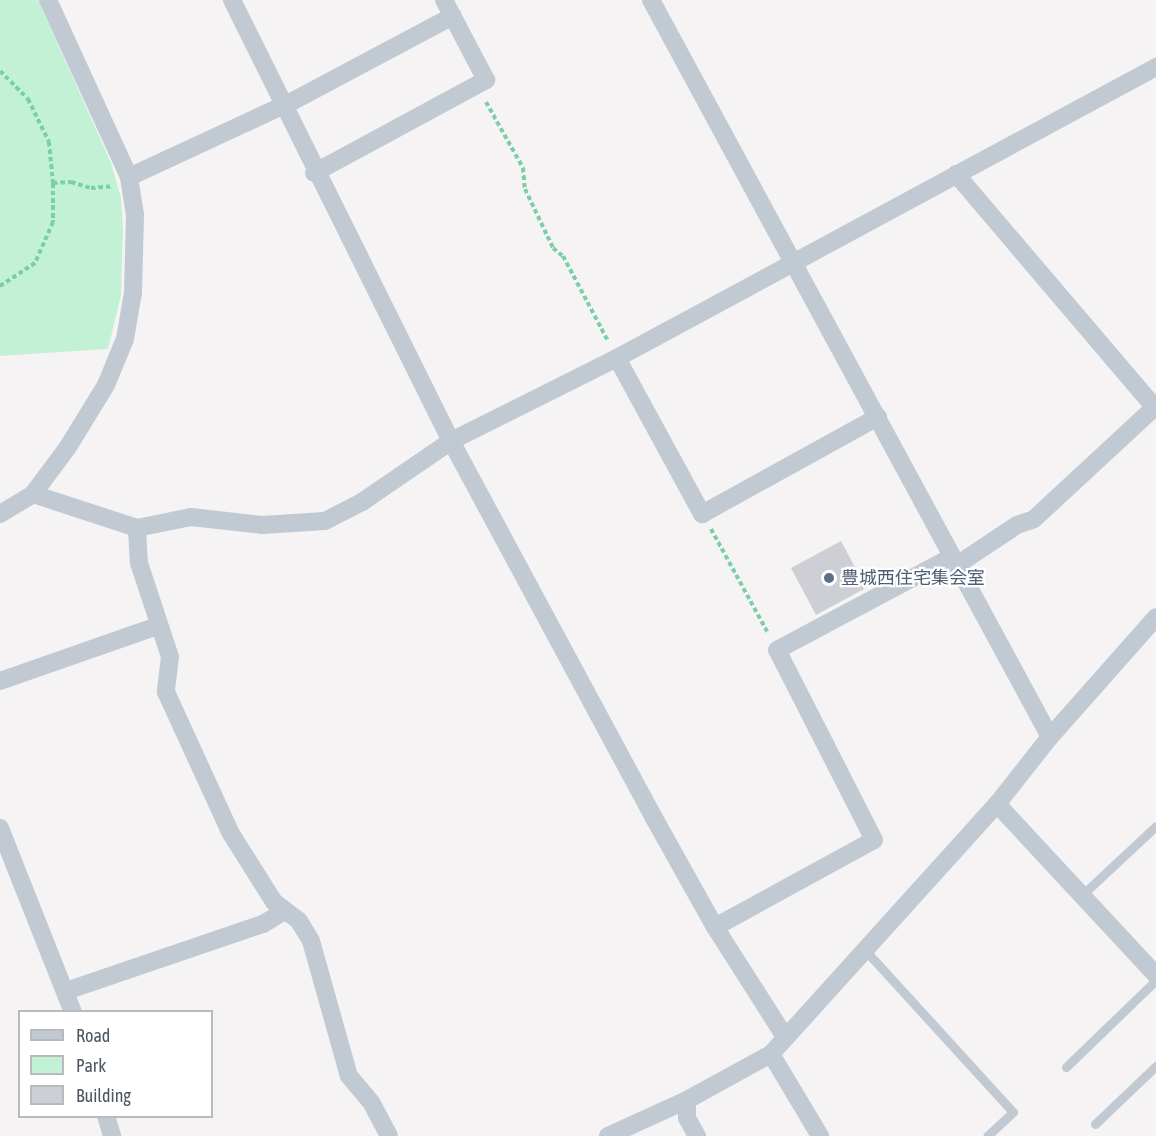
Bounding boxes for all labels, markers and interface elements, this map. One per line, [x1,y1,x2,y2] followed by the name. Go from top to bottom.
[841,567,985,589] place label: 豊城西住宅集会室
[822,571,836,585] marker: 豊城西住宅集会室
[18,1010,213,1118] legend
[76,1025,110,1046] text: Road
[76,1055,106,1076] text: Park
[76,1085,131,1106] text: Building

